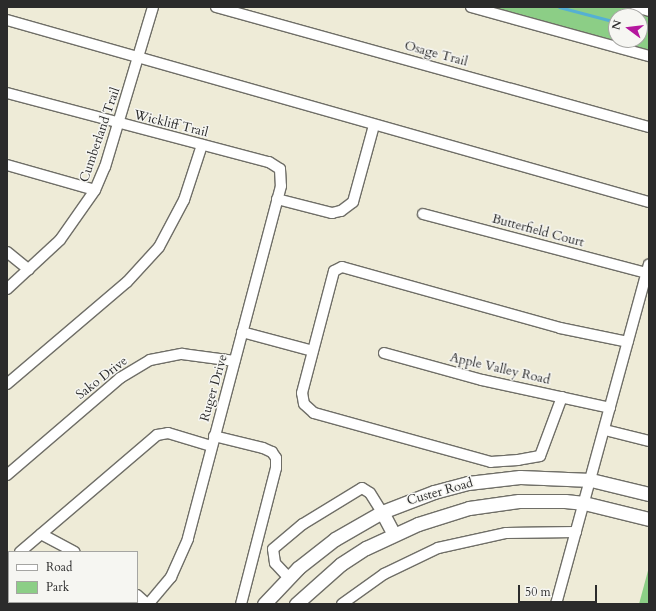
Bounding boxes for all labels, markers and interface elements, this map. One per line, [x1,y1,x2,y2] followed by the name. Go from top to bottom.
[608,8,648,48] north arrow
[608,18,625,32] text: N
[403,38,469,70] street label: Osage Trail
[76,86,124,184] street label: Cumberland Trail
[132,107,210,141] street label: Wickliff Trail
[490,211,586,251] street label: Butterfield Court
[448,350,552,388] street label: Apple Valley Road
[73,353,131,403] street label: Sako Drive
[197,353,231,423] street label: Ruger Drive
[405,475,475,509] street label: Custer Road
[8,551,138,603] legend
[46,559,72,575] text: Road
[520,577,599,603] scale bar
[46,579,69,595] text: Park
[525,584,551,600] text: 50 m

